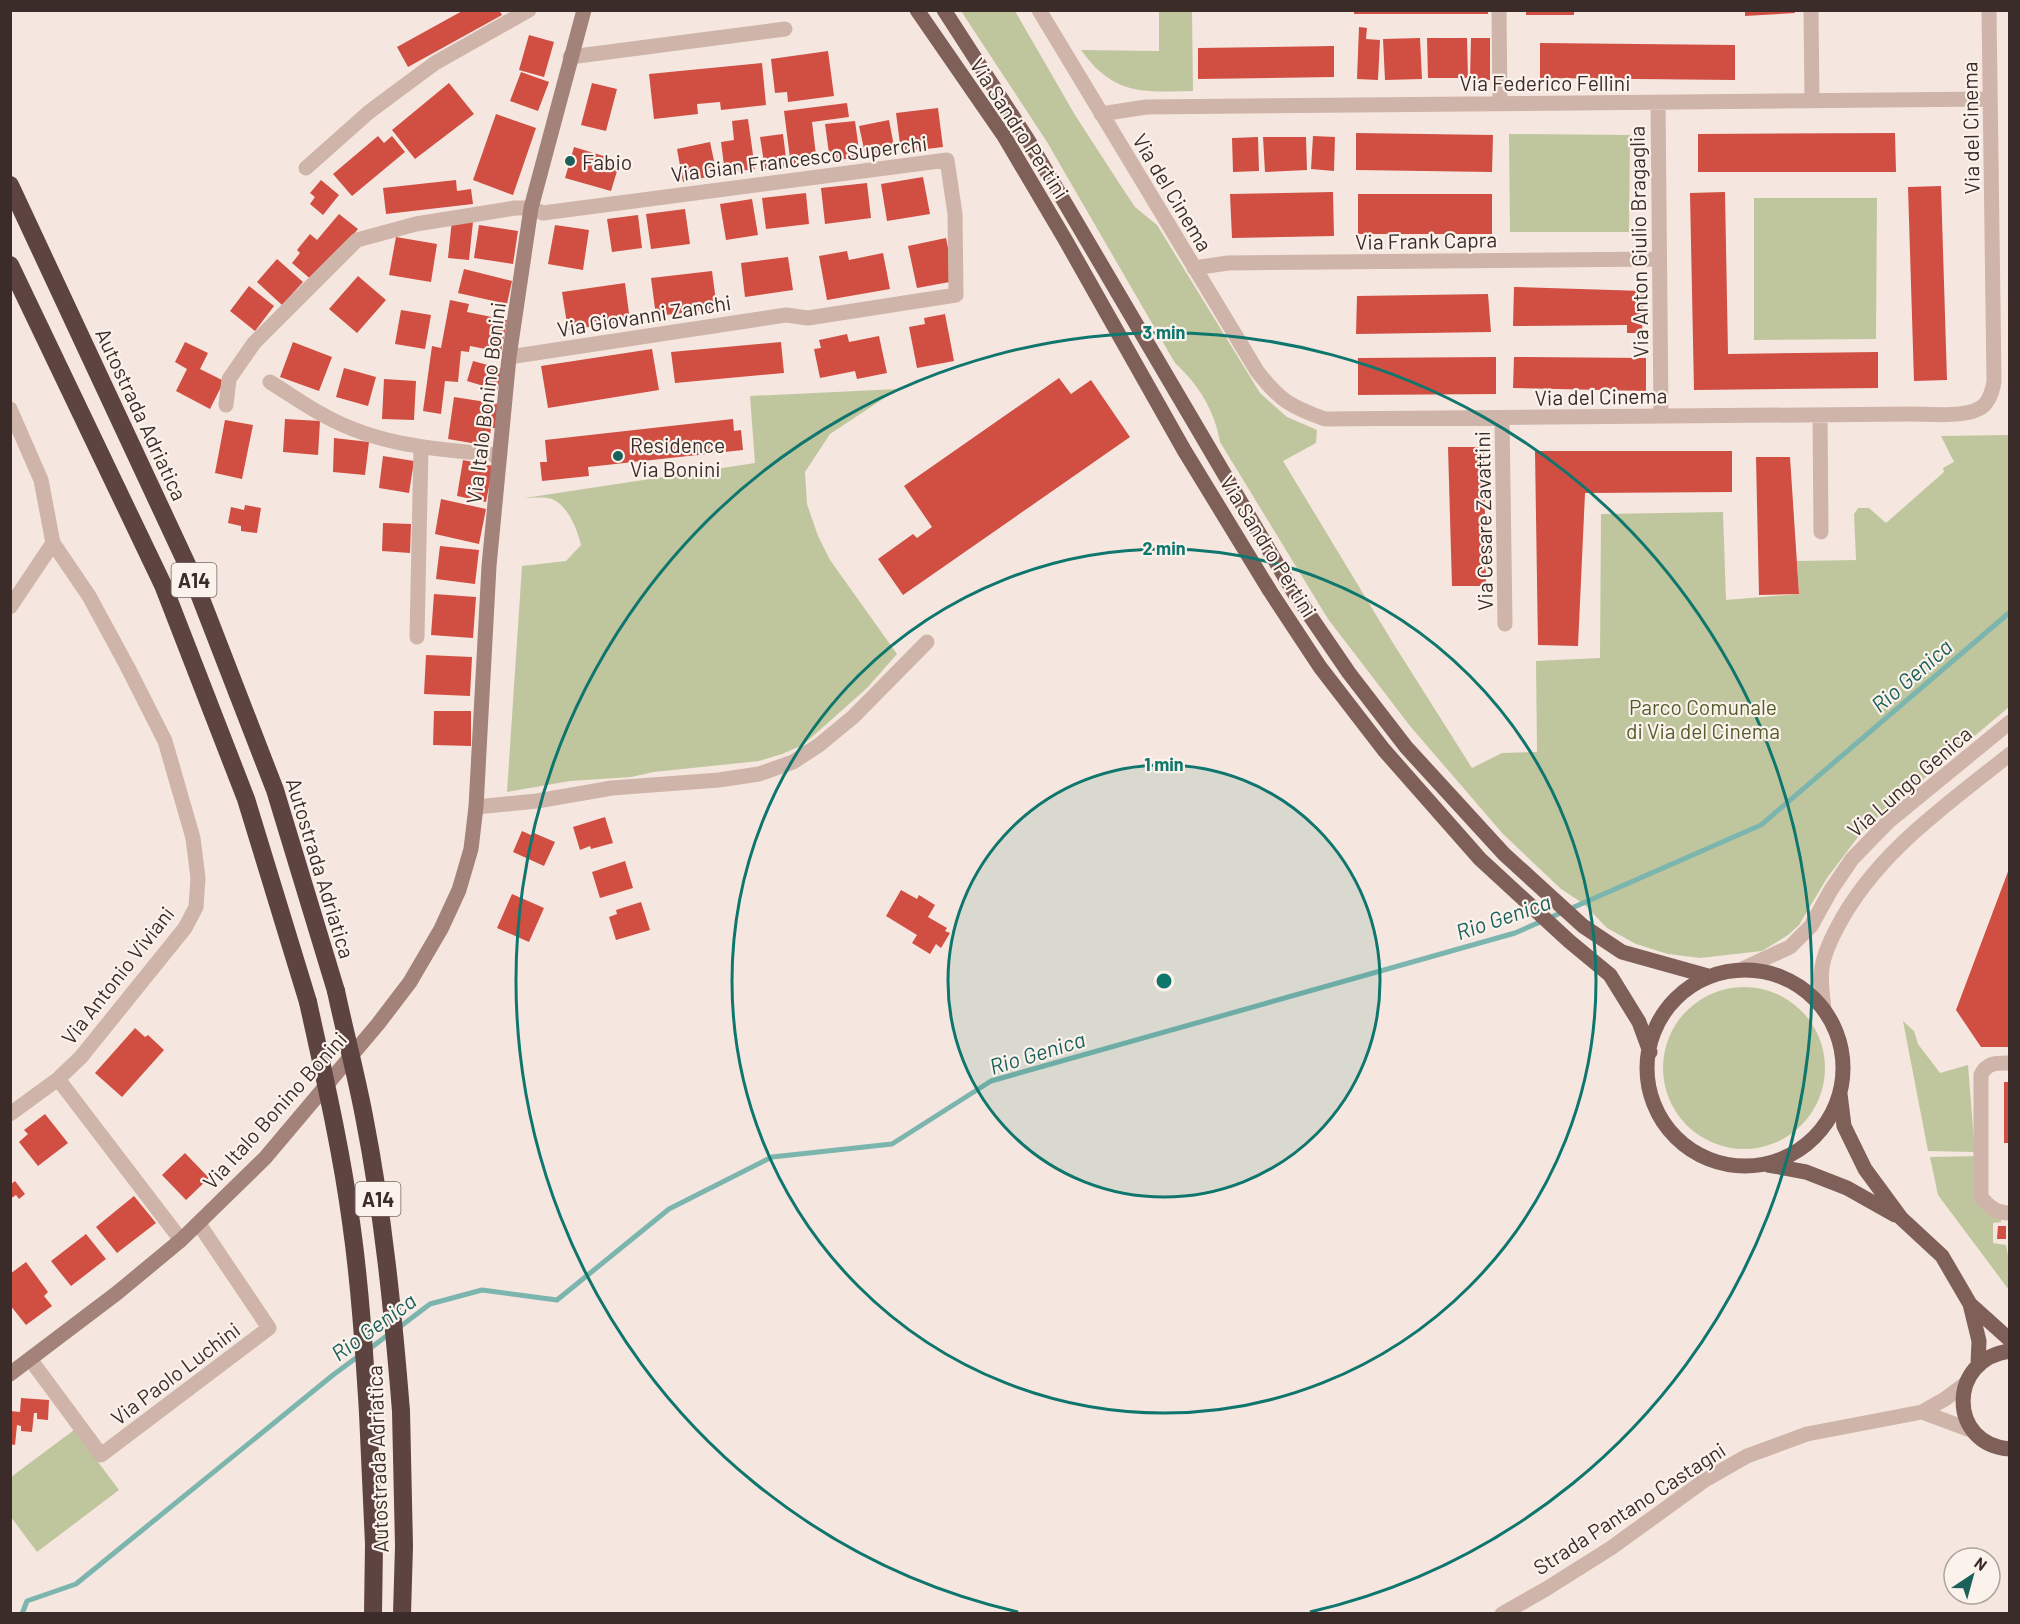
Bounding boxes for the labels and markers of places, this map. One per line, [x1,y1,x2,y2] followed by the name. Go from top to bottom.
[582,149,632,174] place label: Fabio
[563,154,577,168] marker: Fabio
[630,432,725,481] place label: Residence Via Bonini
[611,449,625,463] marker: Residence Via Bonini
[1154,971,1174,991] centre of rings

